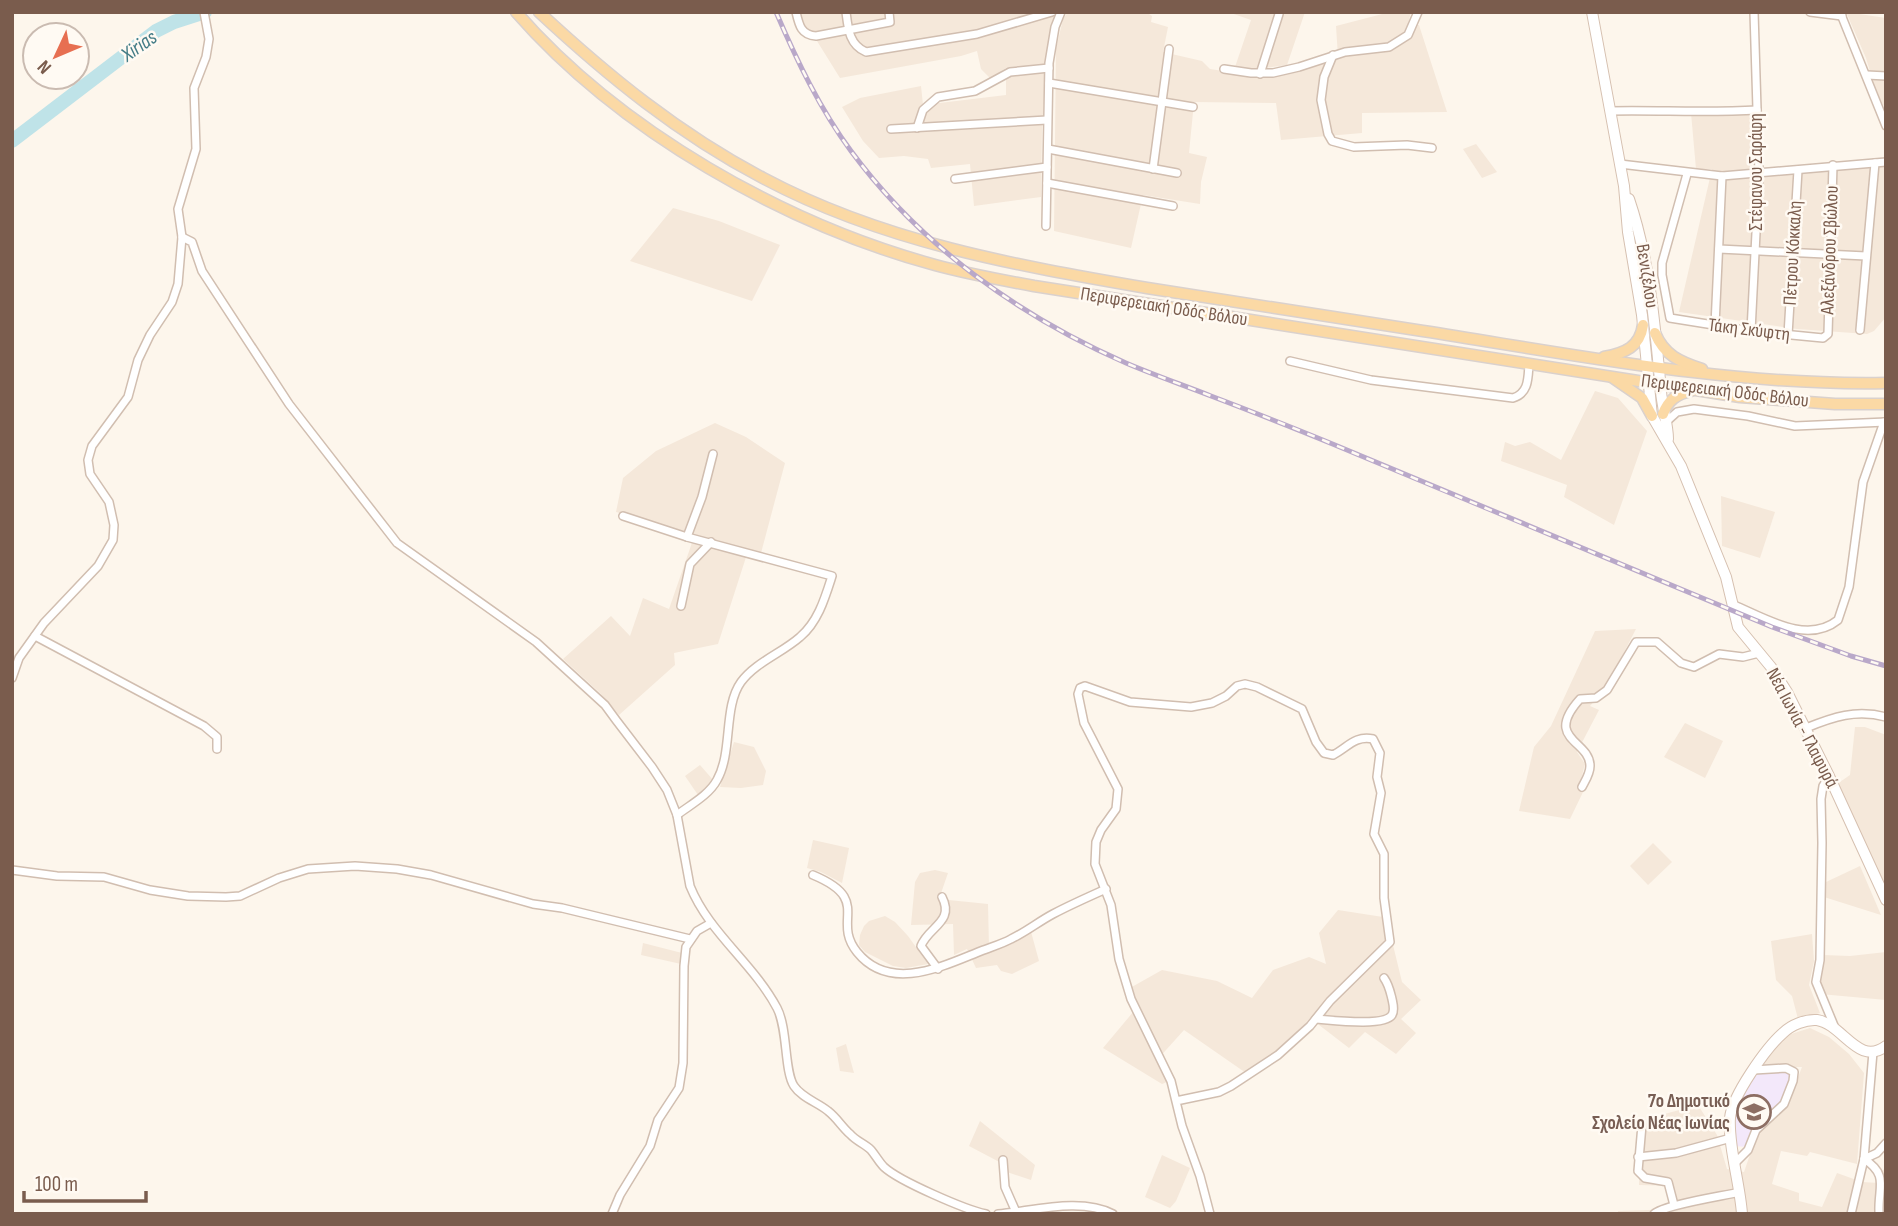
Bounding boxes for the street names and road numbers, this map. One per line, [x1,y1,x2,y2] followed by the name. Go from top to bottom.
[1745,113,1768,231] street label: Στέφανου Σαράφη
[1816,185,1844,316] street label: Αλεξάνδρου Σβώλου
[1779,200,1807,306] street label: Πέτρου Κόκκαλη
[1631,242,1663,310] street label: Βενιζέλου
[1079,282,1249,332] street label: Περιφερειακή Οδός Βόλου
[1707,314,1791,346] street label: Τάκη Σκύφτη
[1640,369,1810,413] street label: Περιφερειακή Οδός Βόλου
[1761,664,1843,792] street label: Νέα Ιωνία - Γλαφυρά

